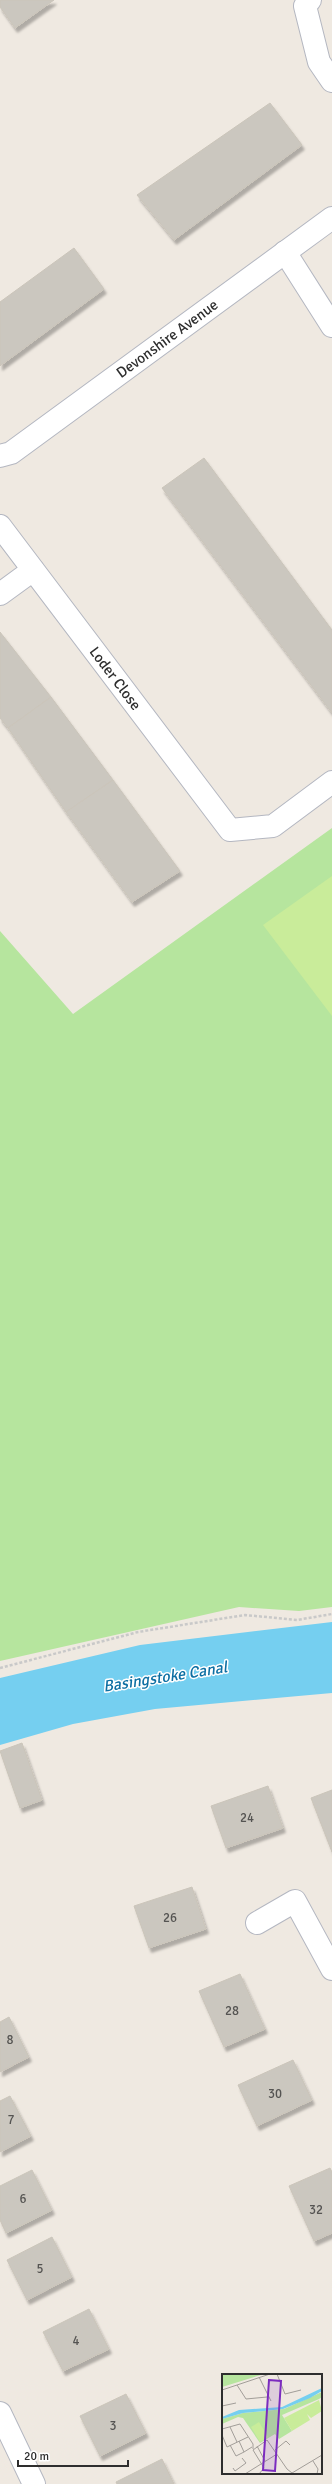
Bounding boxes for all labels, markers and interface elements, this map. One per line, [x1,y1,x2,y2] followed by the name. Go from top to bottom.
[113,295,222,382] street label: Devonshire Avenue
[85,643,145,714] street label: Loder Close
[102,1657,230,1697] water label: Basingstoke Canal
[240,1810,254,1826] house number: 24
[163,1910,177,1926] house number: 26
[225,2003,239,2019] house number: 28
[6,2032,14,2048] house number: 8
[268,2086,282,2102] house number: 30
[7,2112,15,2128] house number: 7
[19,2191,27,2207] house number: 6
[309,2202,323,2218] house number: 32
[36,2261,44,2277] house number: 5
[72,2333,80,2349] house number: 4
[222,2374,322,2474] inset map
[109,2418,117,2434] house number: 3
[18,2442,128,2468] scale bar
[24,2449,49,2464] text: 20 m

